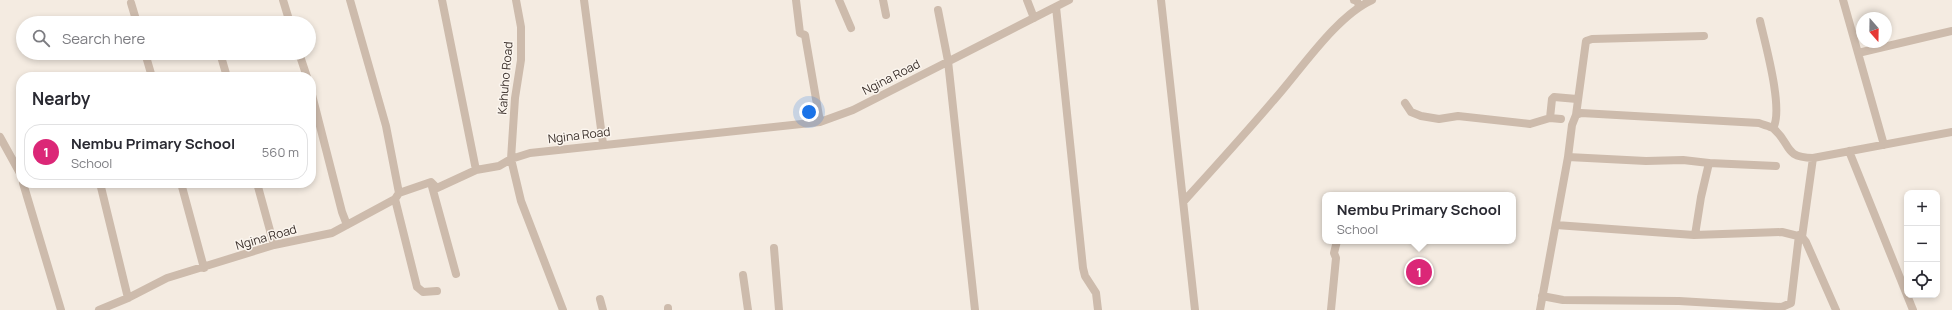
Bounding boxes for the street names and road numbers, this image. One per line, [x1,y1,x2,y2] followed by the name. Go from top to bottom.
[493,41,517,115] street label: Kahuho Road
[859,55,923,99] street label: Ngina Road
[547,123,611,147] street label: Ngina Road
[233,220,299,254] street label: Ngina Road

